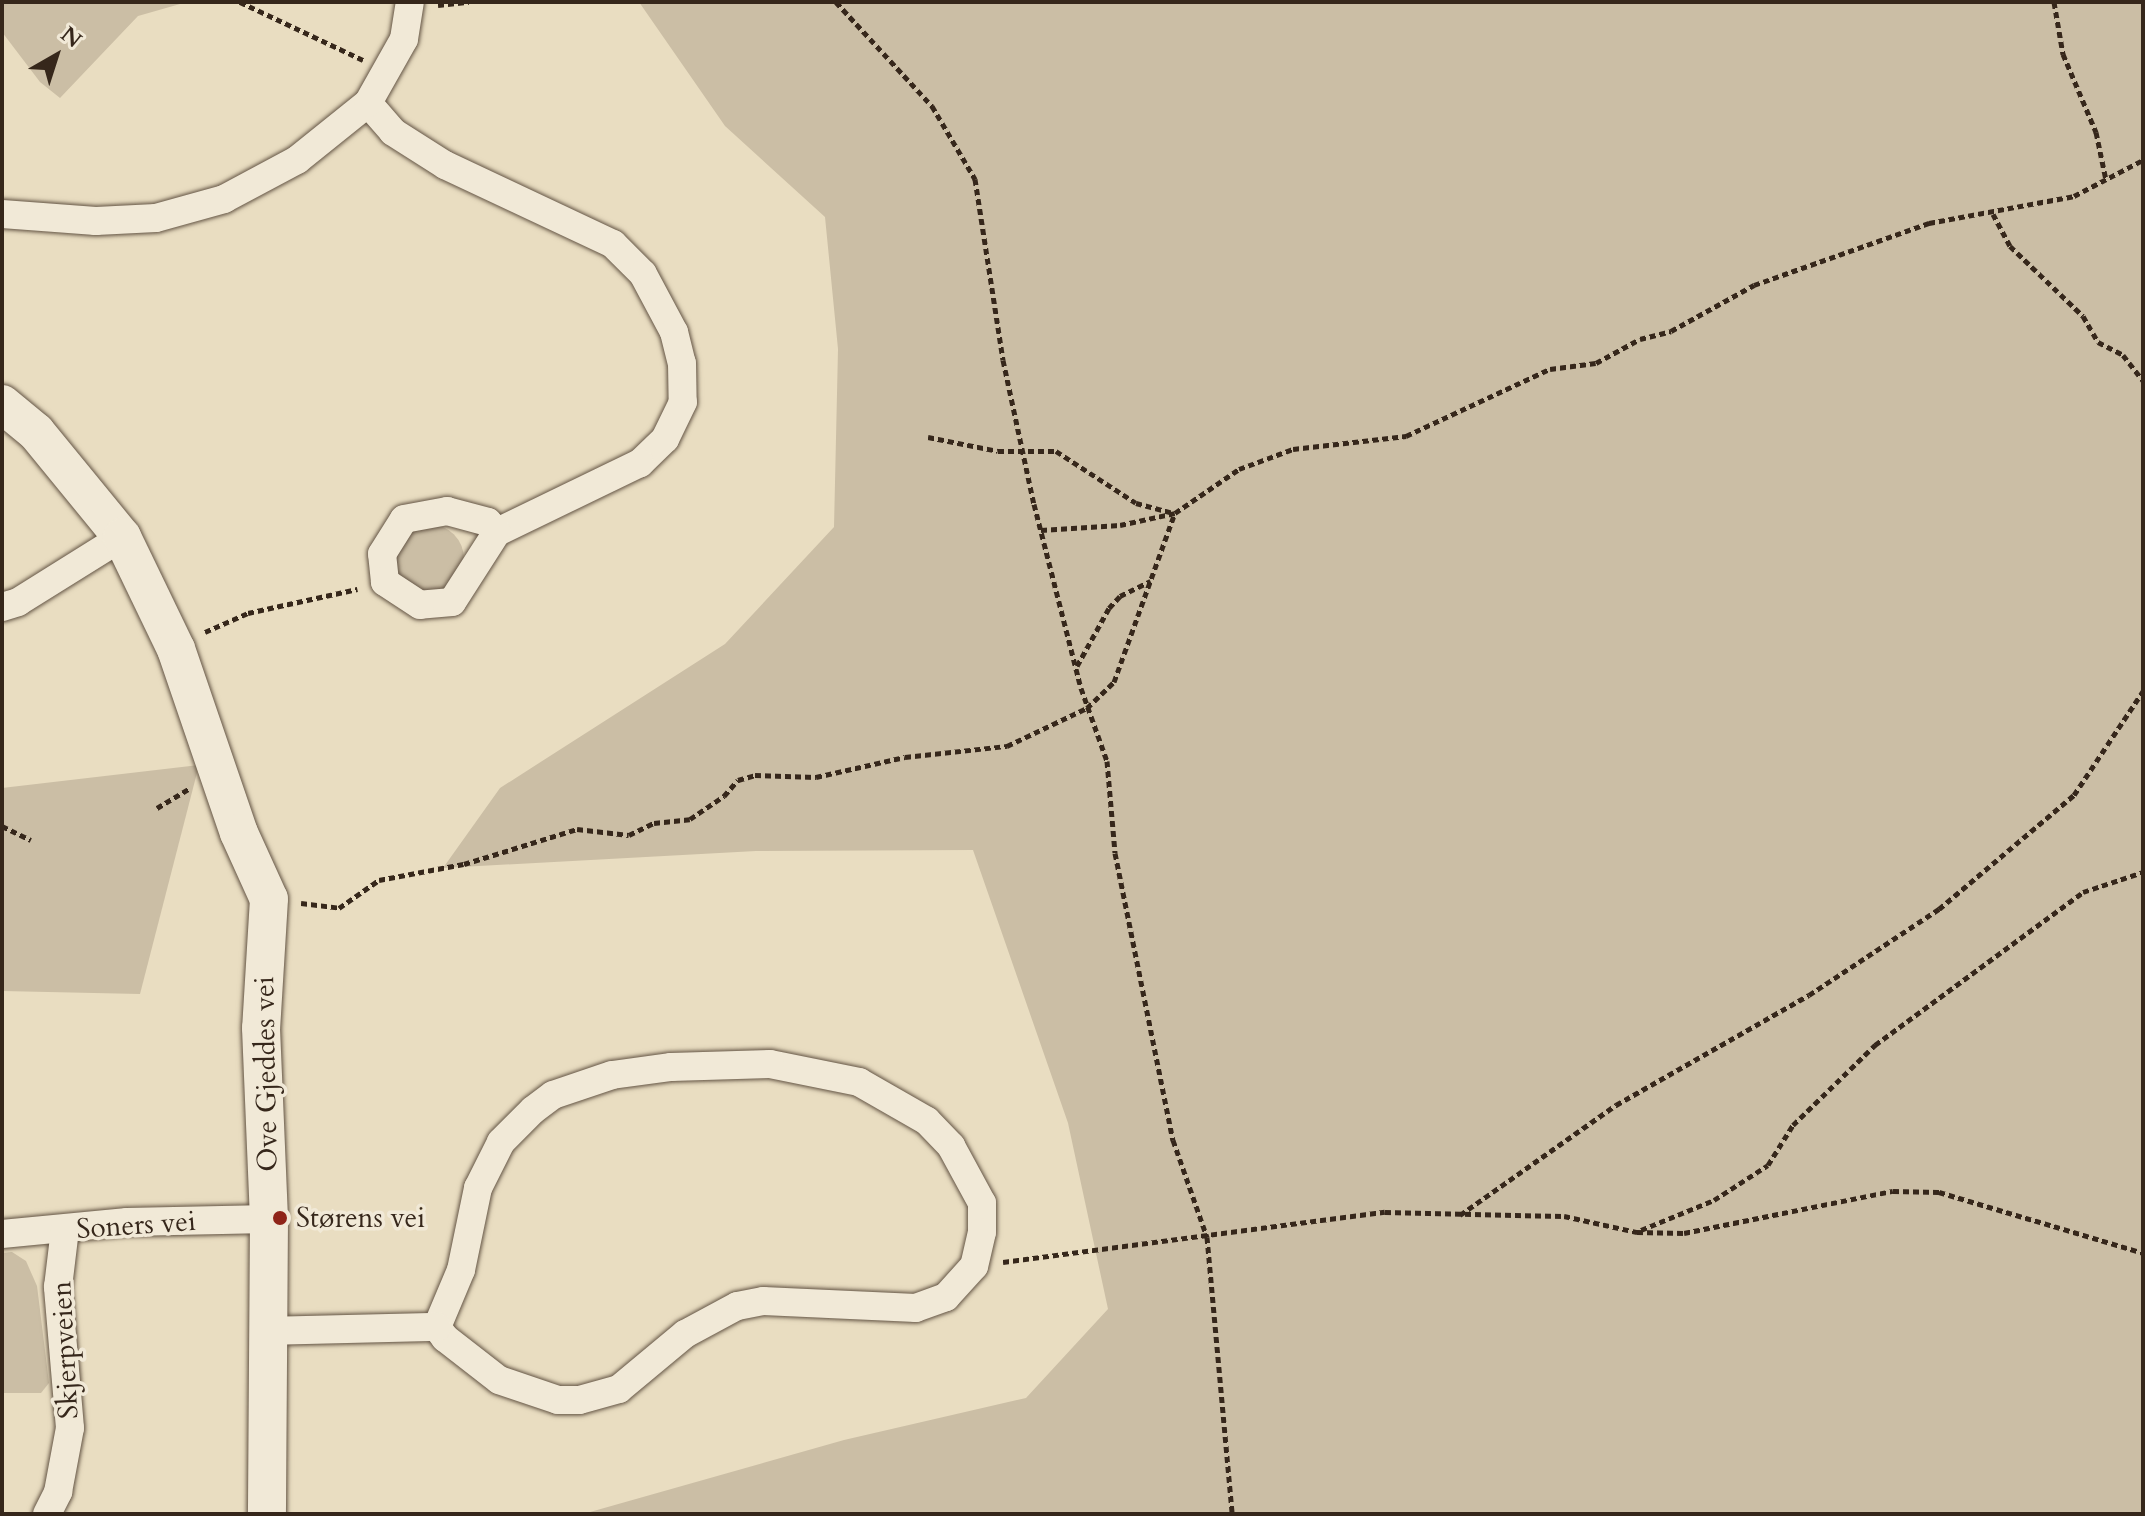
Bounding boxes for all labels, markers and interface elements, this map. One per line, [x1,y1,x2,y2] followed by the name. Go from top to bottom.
[16,16,96,96] north arrow
[54,20,88,55] text: N
[247,976,285,1172] street label: Ove Gjeddes vei
[296,1201,425,1235] place label: Størens vei
[75,1204,197,1246] street label: Soners vei
[271,1209,289,1227] marker: Størens vei
[45,1280,85,1420] street label: Skjerpveien

